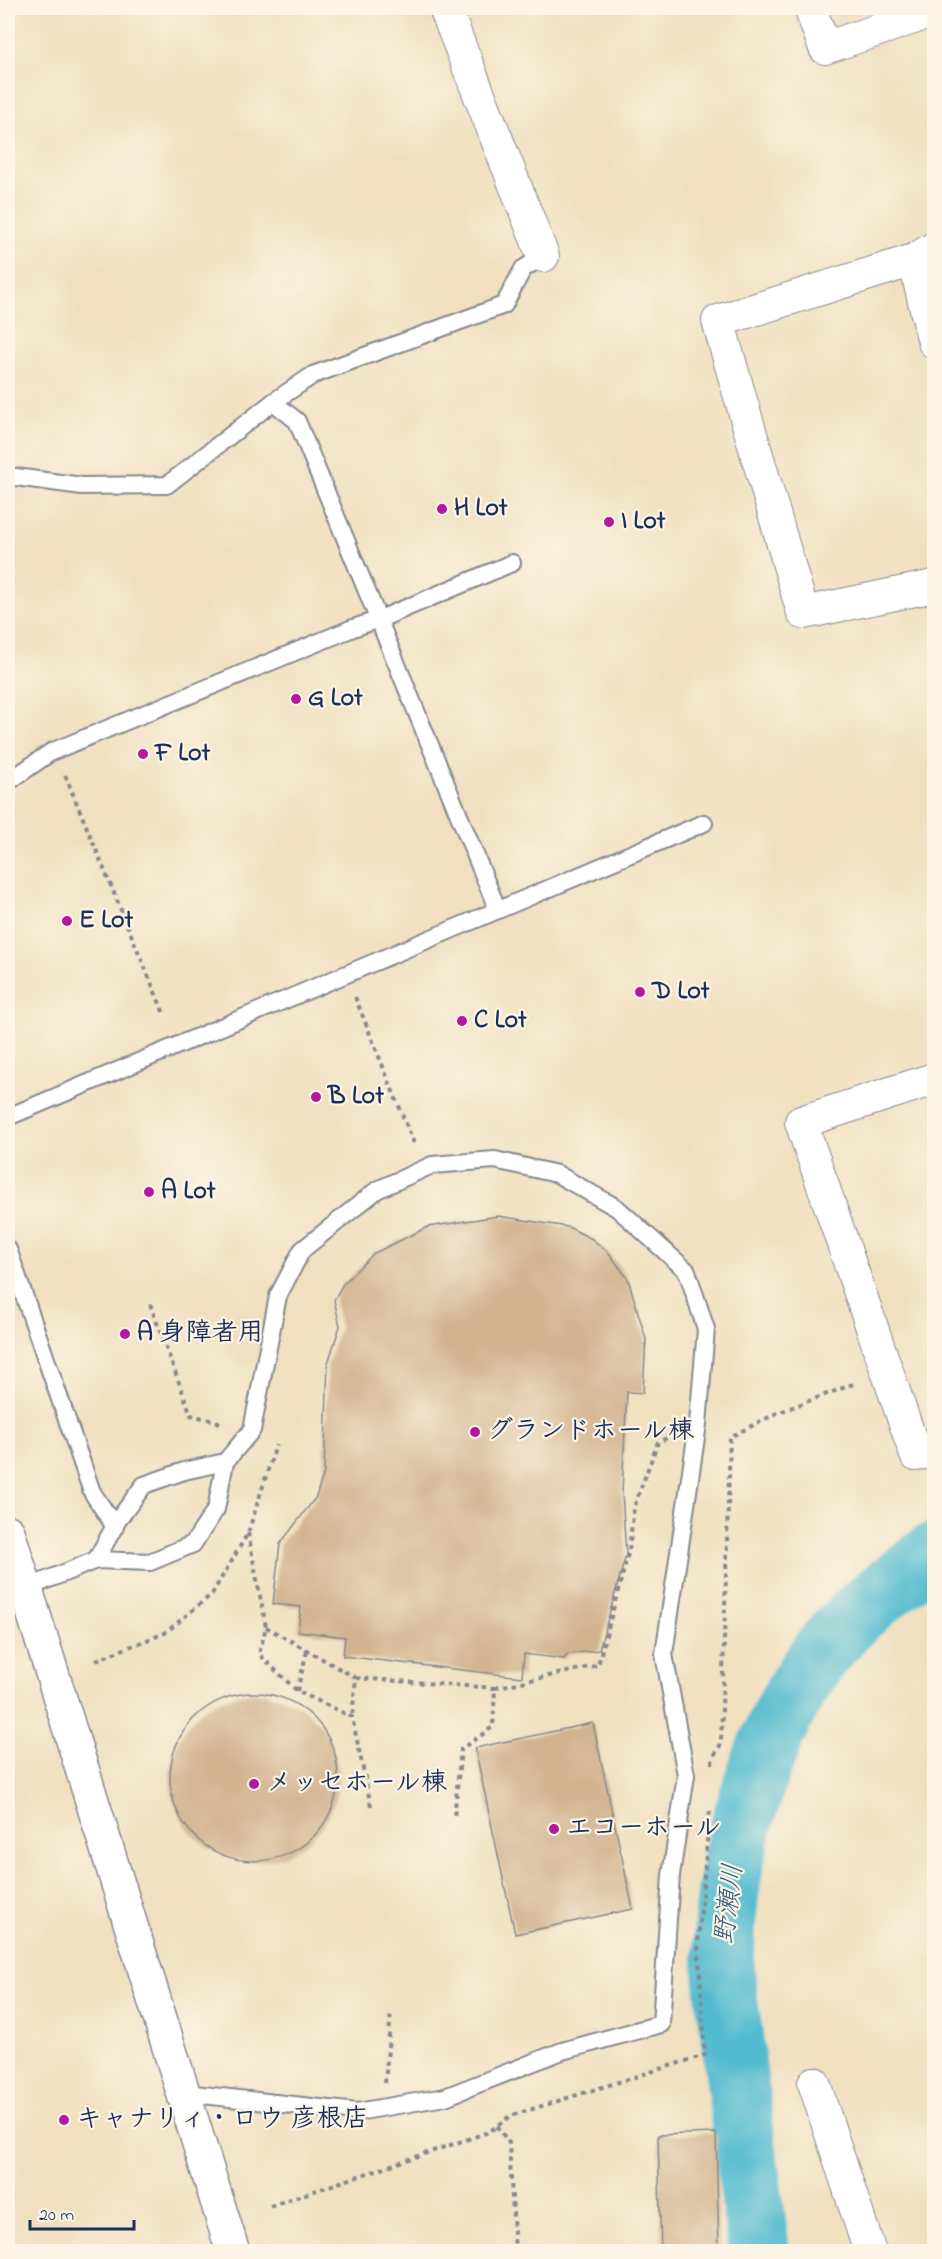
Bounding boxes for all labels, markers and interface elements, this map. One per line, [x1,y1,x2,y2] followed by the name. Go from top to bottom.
[454,490,508,528] place label: H Lot
[435,502,449,516] marker: H Lot
[621,503,666,541] place label: I Lot
[602,515,616,529] marker: I Lot
[308,680,363,718] place label: G Lot
[289,692,303,706] marker: G Lot
[153,735,210,773] place label: F Lot
[136,747,150,761] marker: F Lot
[79,902,133,940] place label: E Lot
[60,914,74,928] marker: E Lot
[651,973,710,1011] place label: D Lot
[633,985,647,999] marker: D Lot
[474,1002,527,1040] place label: C Lot
[455,1014,469,1028] marker: C Lot
[327,1078,384,1116] place label: B Lot
[309,1090,323,1104] marker: B Lot
[161,1173,216,1211] place label: A Lot
[142,1185,156,1199] marker: A Lot
[137,1315,264,1353] place label: A 身障者用
[118,1327,132,1341] marker: A 身障者用
[487,1413,694,1451] place label: グランドホール棟
[468,1425,482,1439] marker: グランドホール棟
[266,1765,447,1803] place label: メッセホール棟
[247,1777,261,1791] marker: メッセホール棟
[566,1810,721,1848] place label: エコーホール
[547,1822,561,1836] marker: エコーホール
[706,1861,754,1947] water label: 野瀬川
[76,2101,369,2139] place label: キャナリィ・ロウ 彦根店
[57,2113,71,2127] marker: キャナリィ・ロウ 彦根店
[30,2193,134,2231] scale bar
[39,2203,74,2229] text: 20 m

